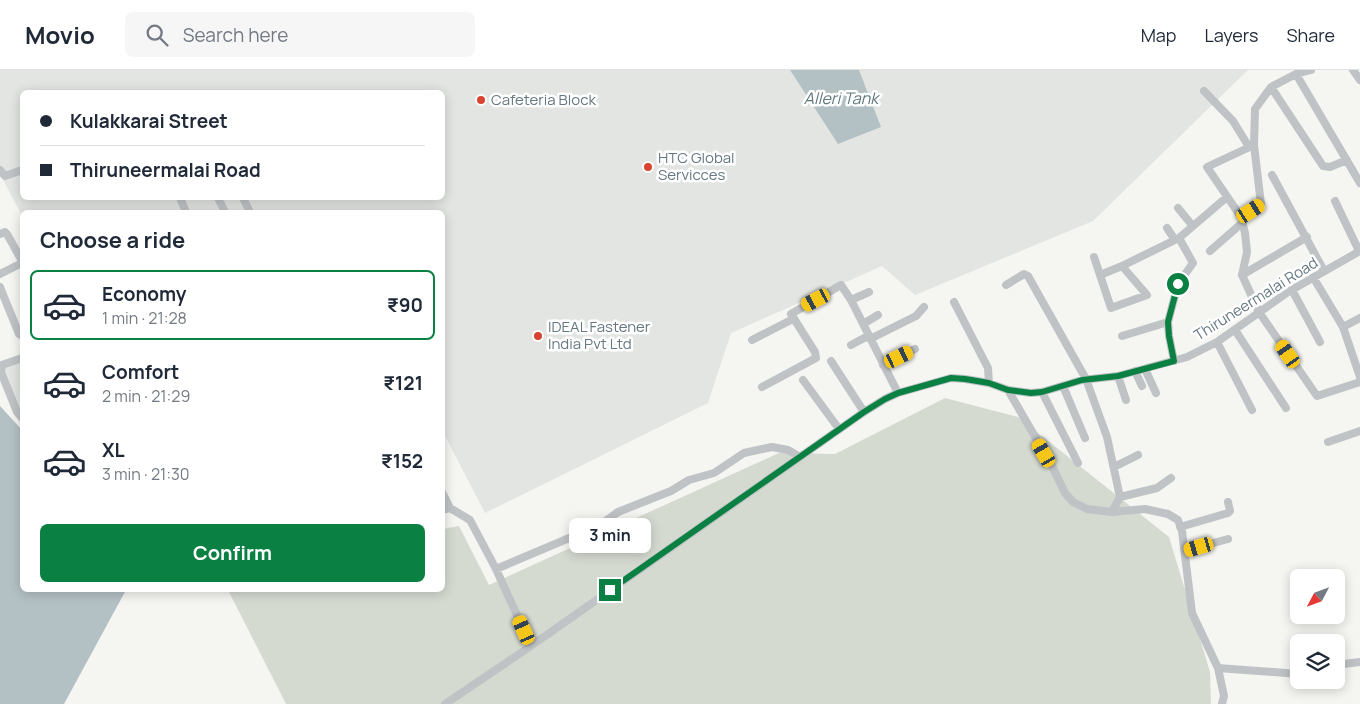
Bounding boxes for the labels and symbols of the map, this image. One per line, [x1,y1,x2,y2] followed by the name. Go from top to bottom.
[804,87,880,109] water label: Alleri Tank
[491,89,596,110] place label: Cafeteria Block
[475,94,487,106] marker: Cafeteria Block
[658,147,735,185] place label: HTC Global Servicces
[642,161,654,173] marker: HTC Global Servicces
[1234,197,1267,225] car
[1190,252,1322,345] street label: Thiruneermalai Road
[1167,273,1189,295] route start
[799,286,832,314] car
[548,316,651,354] place label: IDEAL Fastener India Pvt Ltd
[532,330,544,342] marker: IDEAL Fastener India Pvt Ltd
[1273,337,1302,371] car
[882,344,915,370] car
[1030,436,1057,470] car
[569,518,651,552] callout: 3 min
[1182,536,1215,558] car
[1290,569,1345,624] north arrow
[599,579,621,601] route end
[511,613,536,647] car

